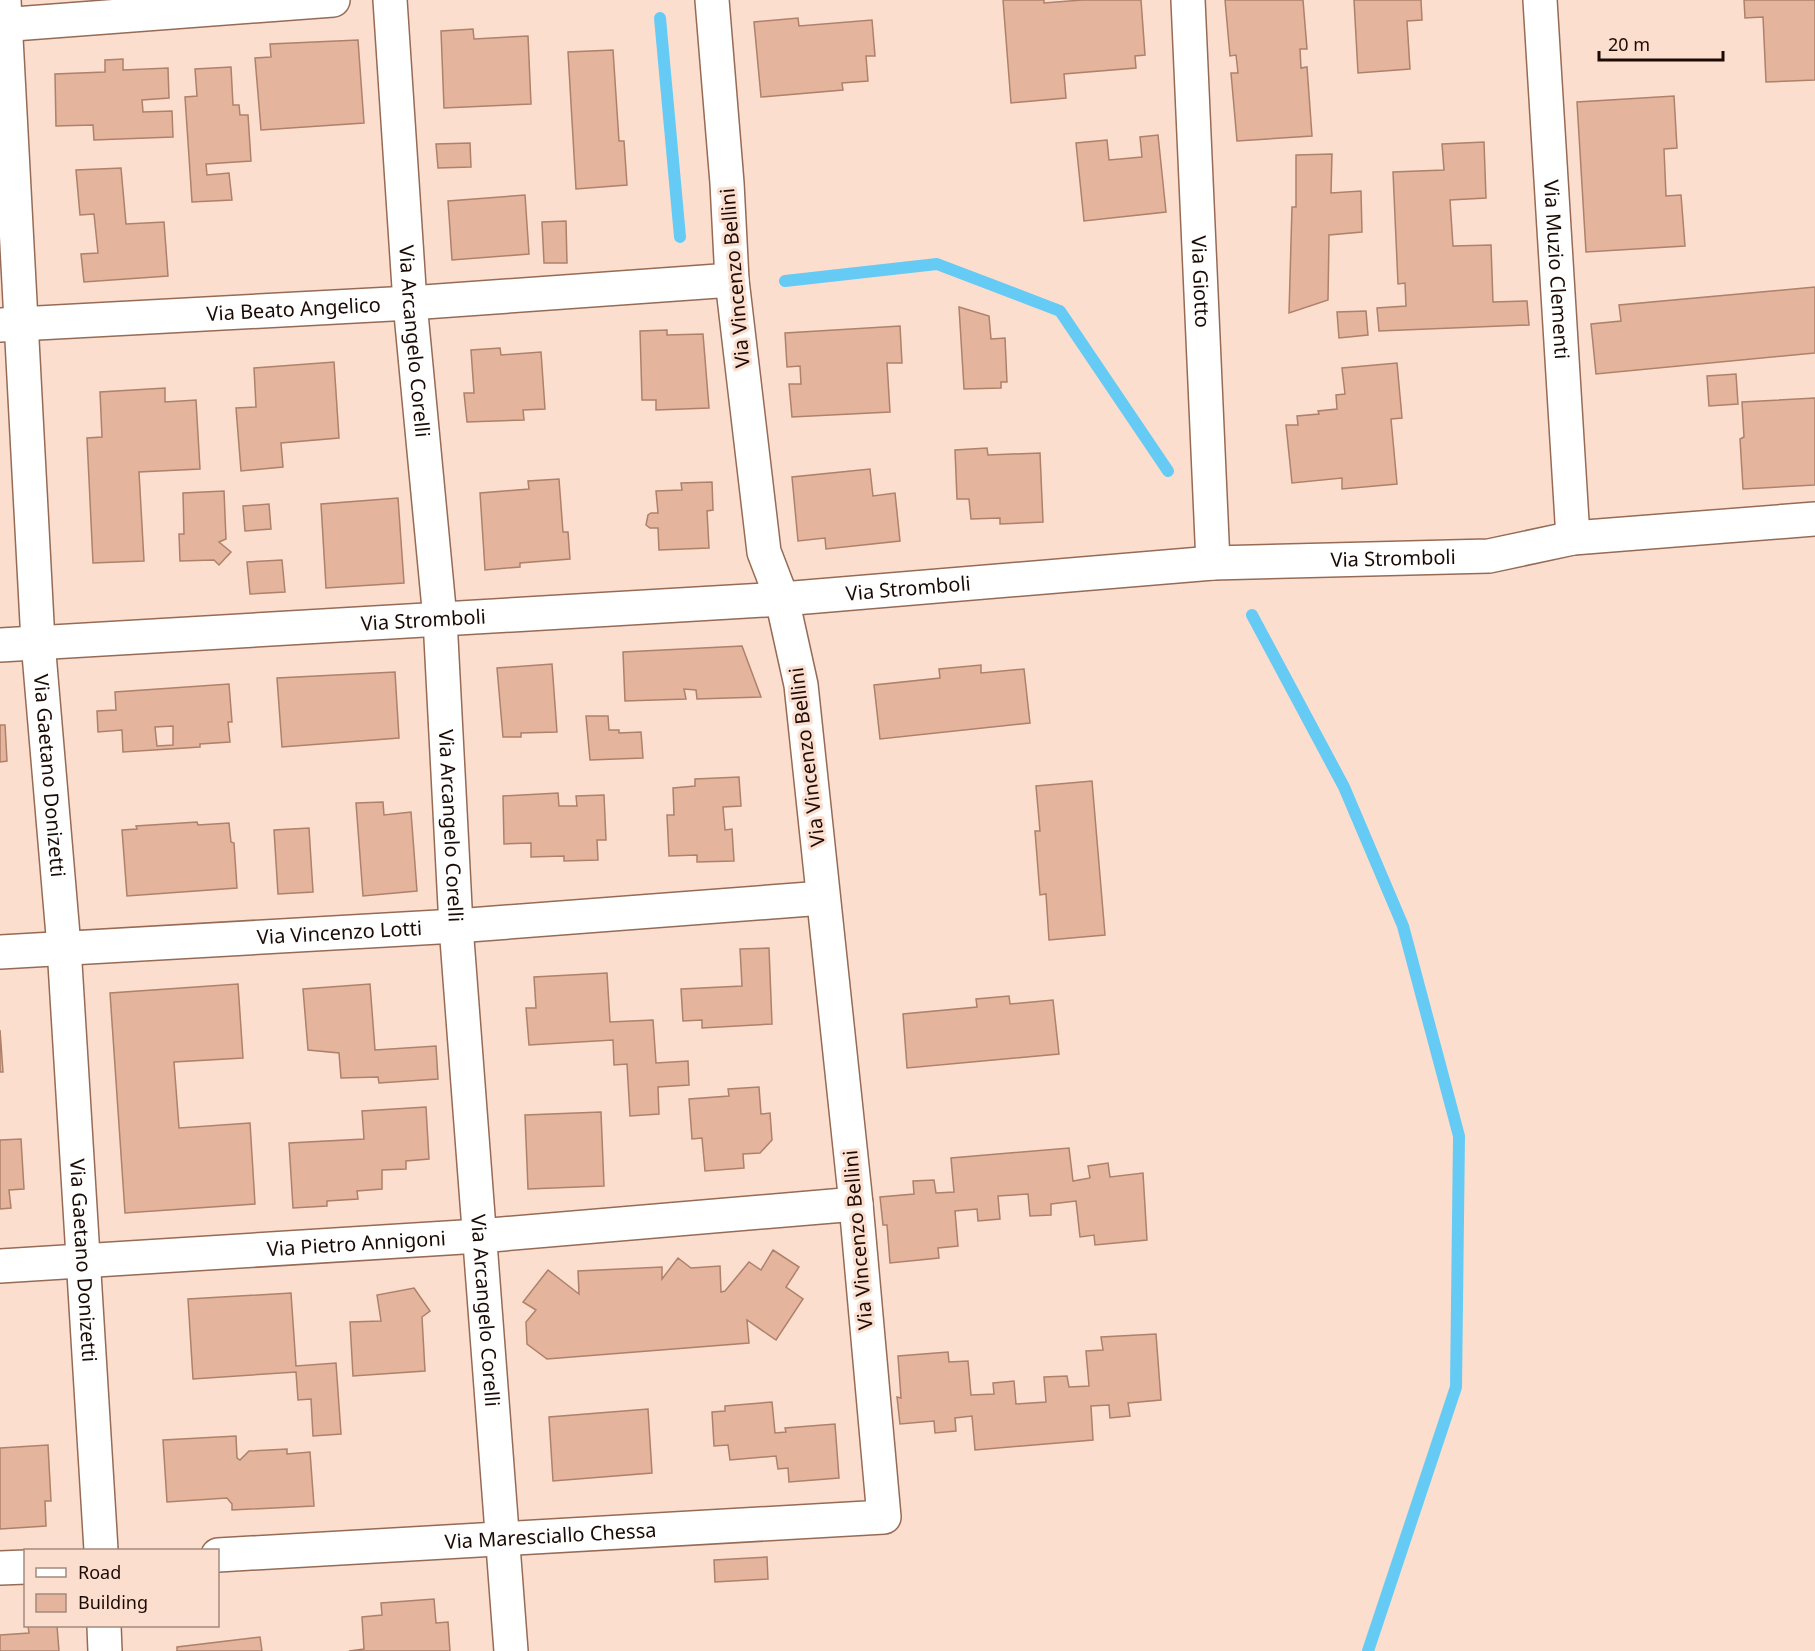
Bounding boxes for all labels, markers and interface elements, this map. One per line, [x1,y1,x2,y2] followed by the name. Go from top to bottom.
[1599,24,1724,62] scale bar
[1608,32,1650,56] text: 20 m
[1538,179,1576,360] street label: Via Muzio Clementi
[713,187,756,369] street label: Via Vincenzo Bellini
[1185,235,1217,328] street label: Via Giotto
[393,244,437,438] street label: Via Arcangelo Corelli
[206,291,381,327] street label: Via Beato Angelico
[1330,543,1456,573] street label: Via Stromboli
[845,569,972,607] street label: Via Stromboli
[360,602,487,637] street label: Via Stromboli
[782,666,831,848] street label: Via Vincenzo Bellini
[28,673,72,878] street label: Via Gaetano Donizetti
[433,729,470,923] street label: Via Arcangelo Corelli
[256,914,423,950] street label: Via Vincenzo Lotti
[836,1149,879,1331] street label: Via Vincenzo Bellini
[64,1158,103,1363] street label: Via Gaetano Donizetti
[465,1213,506,1408] street label: Via Arcangelo Corelli
[266,1224,447,1262] street label: Via Pietro Annigoni
[444,1516,657,1555] street label: Via Maresciallo Chessa
[24,1549,219,1627] legend
[78,1560,121,1584] text: Road
[78,1590,148,1614] text: Building

